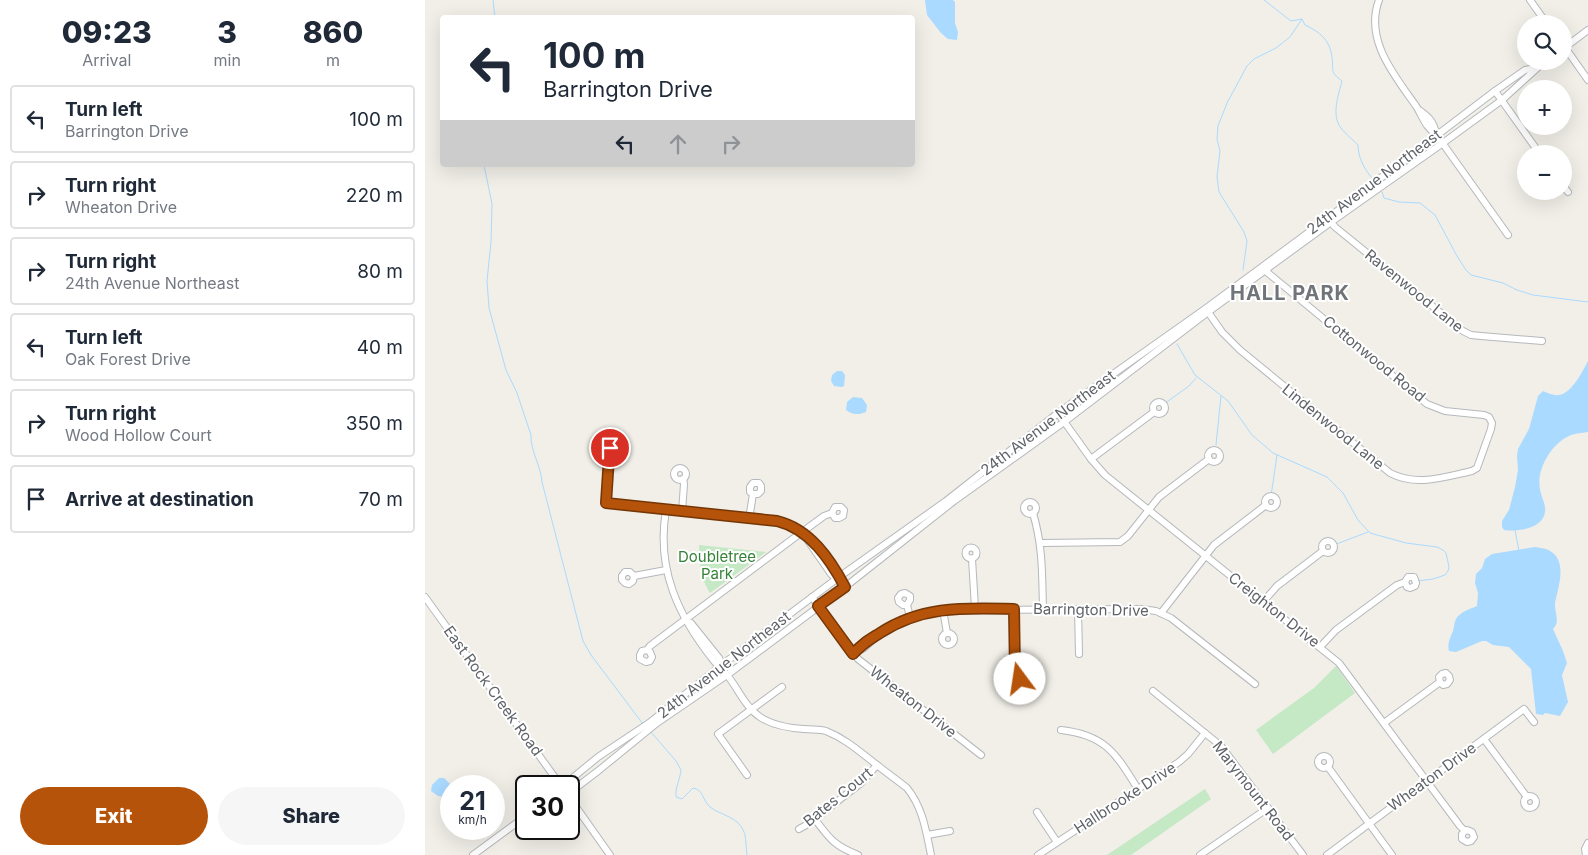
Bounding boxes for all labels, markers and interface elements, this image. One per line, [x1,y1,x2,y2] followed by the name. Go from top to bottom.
[62,14,152,50] text: 09:23
[217,14,237,50] text: 3
[303,14,363,50] text: 860
[1517,15,1572,200] map controls
[1517,15,1572,70] button: search
[543,34,646,76] text: 100 m
[460,35,525,100] icon: left
[82,50,131,70] text: Arrival
[214,50,241,70] text: min
[326,50,340,70] text: m
[543,76,713,102] text: Barrington Drive
[1517,80,1572,135] button: +
[65,98,143,121] text: Turn left
[22,105,50,133] icon: left
[349,108,403,131] text: 100 m
[65,121,188,141] text: Barrington Drive
[1303,125,1445,238] street label: 24th Avenue Northeast
[611,130,639,158] icon: left
[664,130,692,158] icon: ahead
[717,130,745,158] icon: right
[1517,145,1572,200] button: −
[65,174,156,197] text: Turn right
[22,181,50,209] icon: right
[346,184,403,207] text: 220 m
[65,197,177,217] text: Wheaton Drive
[1361,245,1467,336] street label: Ravenwood Lane
[65,250,156,273] text: Turn right
[22,257,50,285] icon: right
[357,260,403,283] text: 80 m
[65,273,240,293] text: 24th Avenue Northeast
[1230,281,1350,305] district label: HALL PARK
[1319,311,1430,406] street label: Cottonwood Road
[65,326,143,349] text: Turn left
[22,333,50,361] icon: left
[357,336,403,359] text: 40 m
[65,349,191,369] text: Oak Forest Drive
[977,366,1119,479] street label: 24th Avenue Northeast
[1278,380,1388,474] street label: Lindenwood Lane
[65,402,156,425] text: Turn right
[22,409,50,437] icon: right
[346,412,403,435] text: 350 m
[65,425,212,445] text: Wood Hollow Court
[589,427,631,469] pin
[596,434,624,462] icon: arrive
[22,485,50,513] icon: arrive
[65,488,254,511] text: Arrive at destination
[359,488,403,511] text: 70 m
[678,547,756,583] park label: Doubletree Park
[1225,568,1324,651] street label: Creighton Drive
[1033,599,1149,620] street label: Barrington Drive
[653,607,794,722] street label: 24th Avenue Northeast
[440,622,547,760] street label: East Rock Creek Road
[993,652,1045,704] position arrow
[866,662,961,741] street label: Wheaton Drive
[1209,737,1298,844] street label: Marymount Road
[1384,738,1480,815] street label: Wheaton Drive
[1070,758,1179,838] street label: Hallbrooke Drive
[799,763,876,830] street label: Bates Court
[515,775,580,840] speed limit sign: 30
[459,786,486,816] text: 21
[20,787,208,845] button: Exit
[218,787,405,845] button: Share
[458,812,487,827] text: km/h

